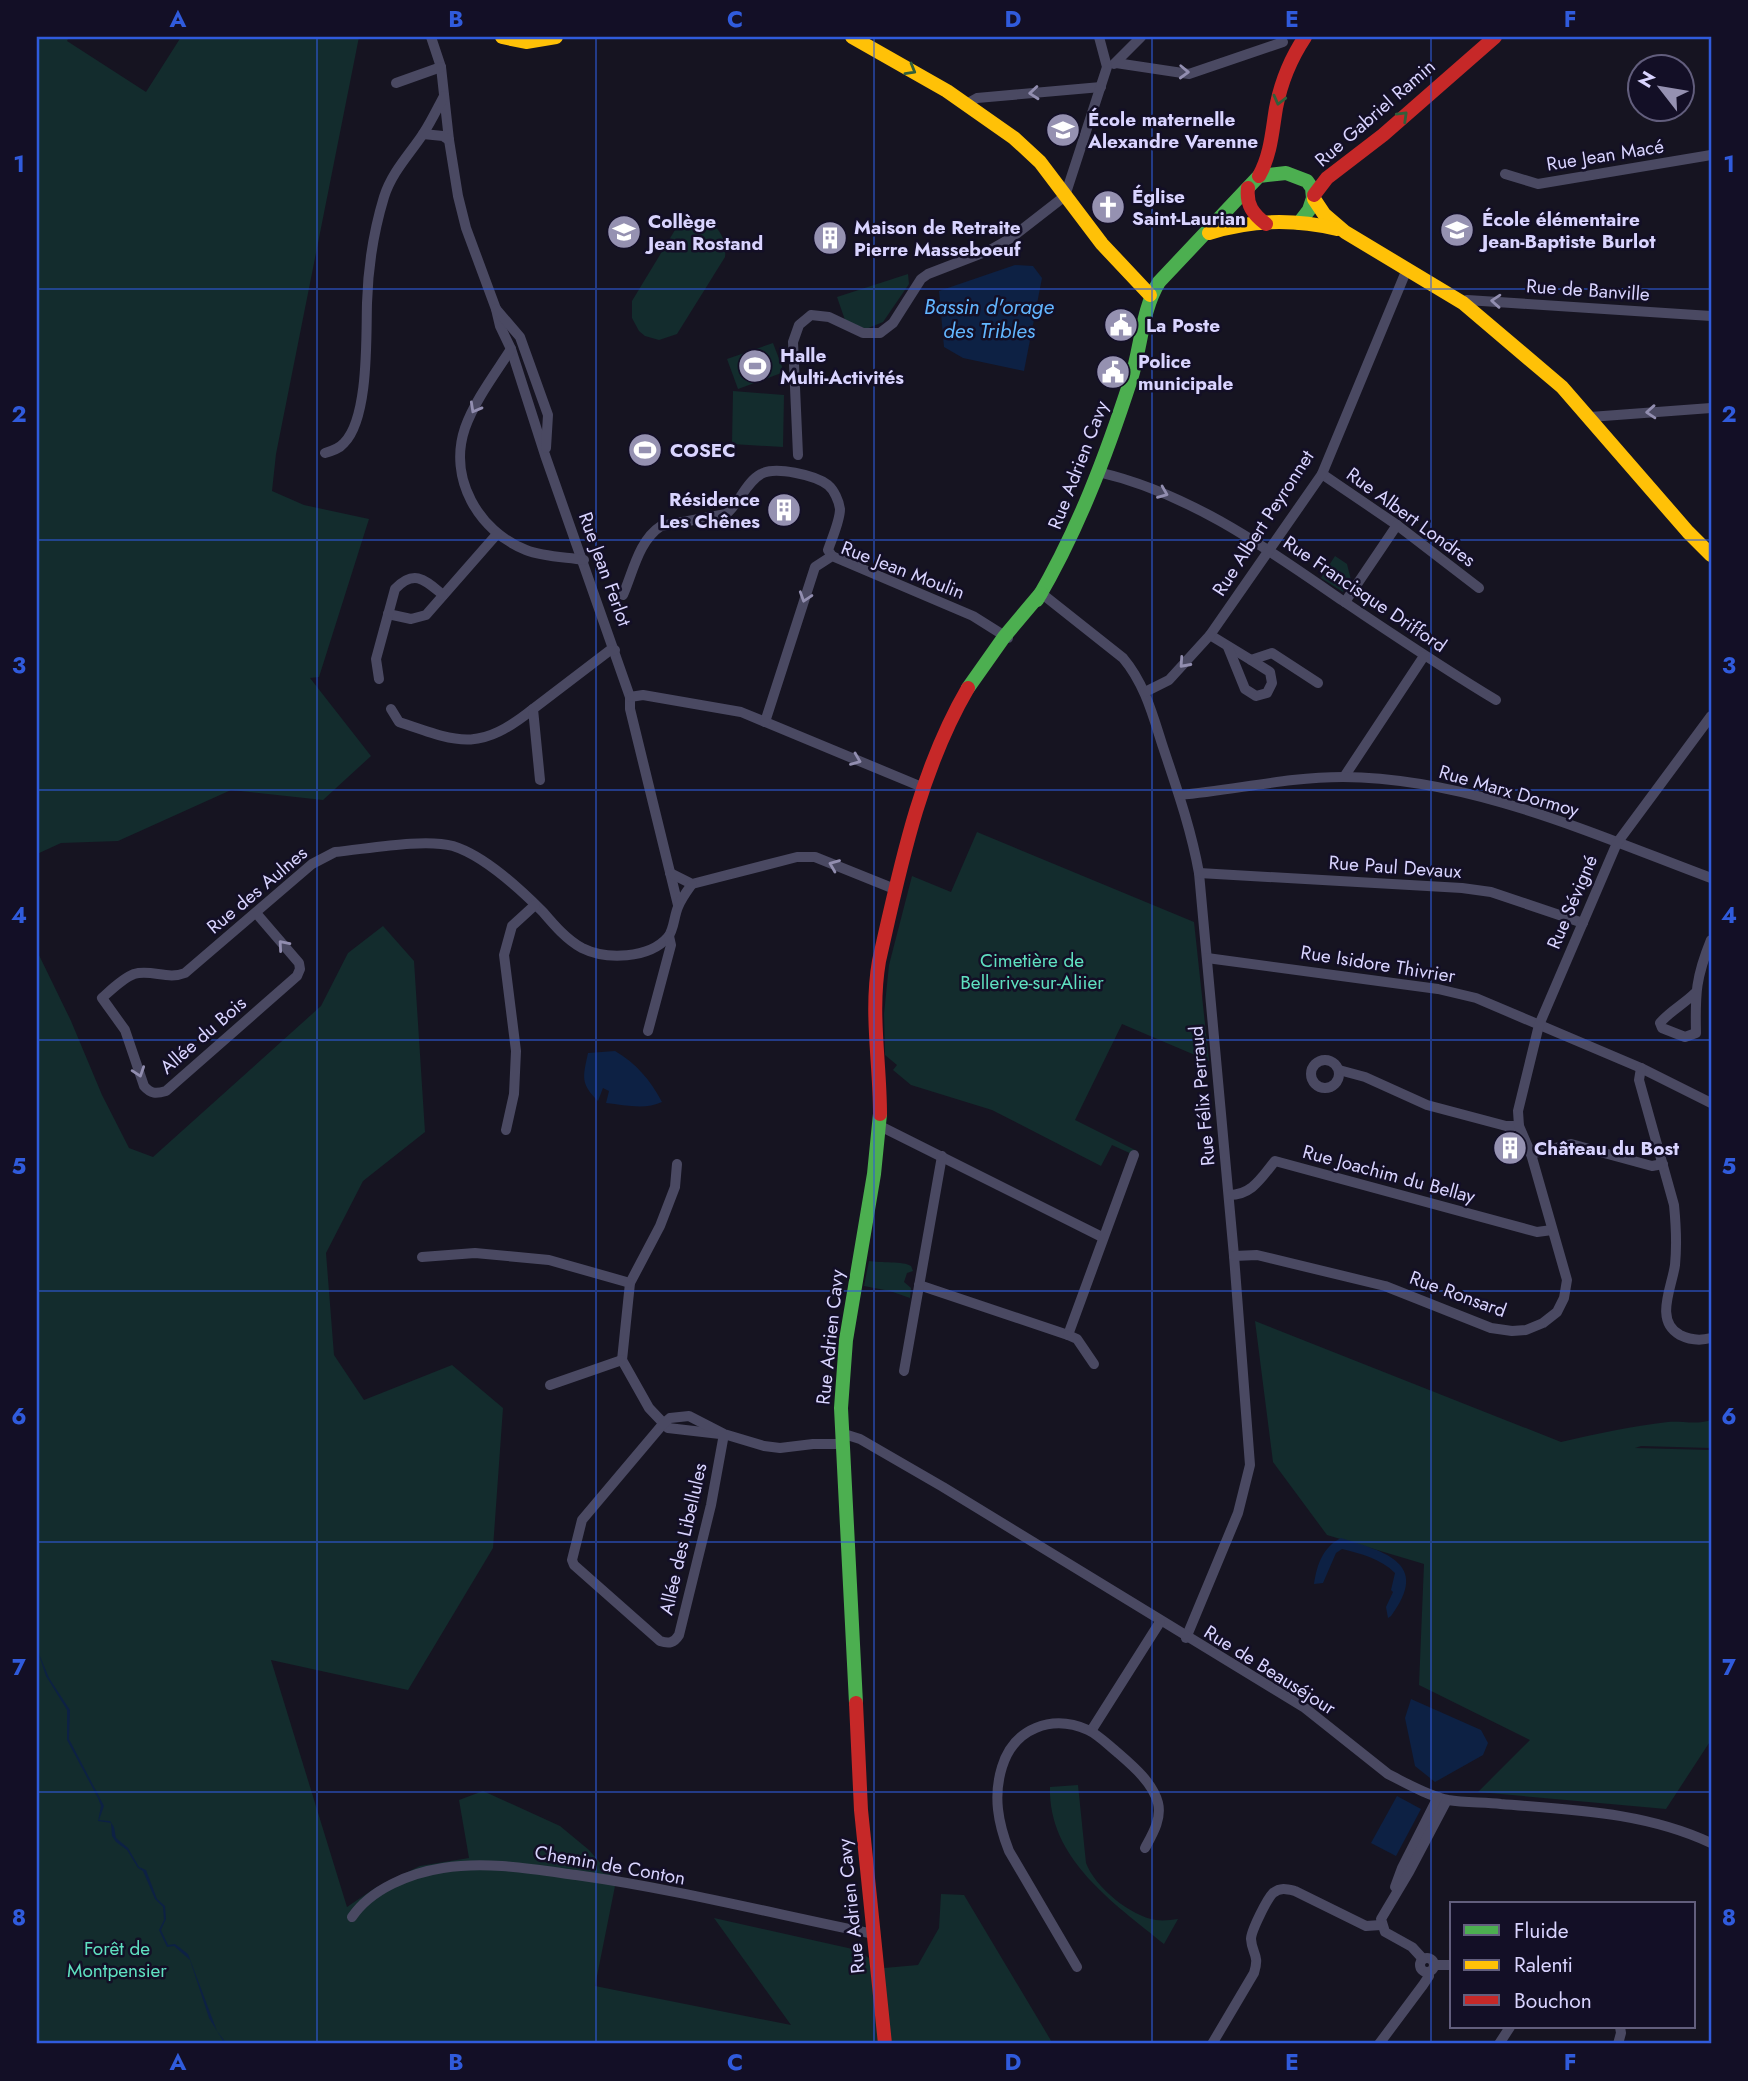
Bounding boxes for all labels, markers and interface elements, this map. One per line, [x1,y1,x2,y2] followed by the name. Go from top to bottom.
[169,2,187,36] text: A
[448,2,464,36] text: B
[727,2,743,36] text: C
[1005,2,1022,36] text: D
[1285,2,1299,36] text: E
[1564,2,1576,36] text: F
[1626,52,1696,122] north arrow
[1309,53,1441,173] street label: Rue Gabriel Ramin
[904,62,917,75] one-way arrow
[1179,64,1190,79] one-way arrow
[1631,66,1662,93] text: N
[1028,85,1039,100] one-way arrow
[1273,93,1287,105] one-way arrow
[1087,106,1258,155] place label: École maternelle Alexandre Varenne
[1044,111,1082,149] school or university icon: École maternelle Alexandre Varenne
[1395,111,1408,124] one-way arrow
[1544,132,1666,178] street label: Rue Jean Macé
[13,147,25,181] text: 1
[1723,147,1735,181] text: 1
[1132,183,1246,232] place label: Église Saint-Laurian
[1089,188,1127,226] church icon: Église Saint-Laurian
[1478,206,1655,255] place label: École élémentaire Jean-Baptiste Burlot
[644,208,763,257] place label: Collège Jean Rostand
[1438,211,1476,249] school or university icon: École élémentaire Jean-Baptiste Burlot
[605,213,643,251] school or university icon: Collège Jean Rostand
[854,214,1022,263] place label: Maison de Retraite Pierre Masseboeuf
[811,219,849,257] building icon: Maison de Retraite Pierre Masseboeuf
[1525,272,1651,308] street label: Rue de Banville
[924,292,1054,346] water label: Bassin d'orage des Tribles
[1491,294,1502,309] one-way arrow
[1102,306,1140,344] public building icon: La Poste
[1146,312,1220,339] place label: La Poste
[780,342,904,391] place label: Halle Multi-Activités
[736,347,774,385] sports icon: Halle Multi-Activités
[1138,348,1233,397] place label: Police municipale
[1094,353,1132,391] public building icon: Police municipale
[1041,396,1115,533] street label: Rue Adrien Cavy
[11,397,27,431] text: 2
[1721,397,1737,431] text: 2
[470,400,483,413] one-way arrow
[1645,404,1656,419] one-way arrow
[626,431,664,469] sports icon: COSEC
[670,437,736,464] place label: COSEC
[1206,444,1321,601] street label: Rue Albert Peyronnet
[1341,461,1481,573] street label: Rue Albert Londres
[1155,485,1168,499] one-way arrow
[659,486,760,535] place label: Résidence Les Chênes
[765,491,803,529] building icon: Résidence Les Chênes
[572,508,638,630] street label: Rue Jean Ferlot
[1278,529,1452,659] street label: Rue Francisque Drifford
[837,534,969,606] street label: Rue Jean Moulin
[799,591,814,603] one-way arrow
[12,648,26,682] text: 3
[1722,648,1736,682] text: 3
[1180,655,1193,668] one-way arrow
[850,751,862,765] one-way arrow
[1436,758,1583,824] street label: Rue Marx Dormoy
[201,840,313,940] street label: Rue des Aulnes
[1328,849,1462,885] street label: Rue Paul Devaux
[1540,850,1604,953] street label: Rue Sévigné
[828,859,840,873] one-way arrow
[11,898,27,932] text: 4
[1721,898,1737,932] text: 4
[1299,938,1458,990] street label: Rue Isidore Thivrier
[279,940,291,953] one-way arrow
[960,947,1104,996] park label: Cimetière de Bellerive-sur-Aliier
[154,990,252,1080] street label: Allée du Bois
[1182,1025,1222,1167] street label: Rue Félix Perraud
[131,1065,145,1077] one-way arrow
[1491,1129,1529,1167] building icon: Château du Bost
[1534,1135,1679,1162] place label: Château du Bost
[1300,1138,1479,1210] street label: Rue Joachim du Bellay
[12,1149,26,1183] text: 5
[1722,1149,1736,1183] text: 5
[1406,1264,1510,1324] street label: Rue Ronsard
[809,1267,851,1406] street label: Rue Adrien Cavy
[11,1399,27,1433] text: 6
[1721,1399,1737,1433] text: 6
[652,1460,714,1618] street label: Allée des Libellules
[1199,1619,1342,1722] street label: Rue de Beauséjour
[12,1650,26,1684] text: 7
[1722,1650,1736,1684] text: 7
[830,1836,872,1975] street label: Rue Adrien Cavy
[532,1838,688,1892] street label: Chemin de Conton
[12,1900,26,1934] text: 8
[1722,1900,1736,1934] text: 8
[1450,1902,1696,2028] legend
[1514,1916,1569,1946] text: Fluide
[67,1935,167,1984] park label: Forêt de Montpensier
[1514,1950,1573,1980] text: Ralenti
[1514,1986,1592,2016] text: Bouchon
[169,2045,187,2079] text: A
[448,2045,464,2079] text: B
[727,2045,743,2079] text: C
[1005,2045,1022,2079] text: D
[1285,2045,1299,2079] text: E
[1564,2045,1576,2079] text: F

